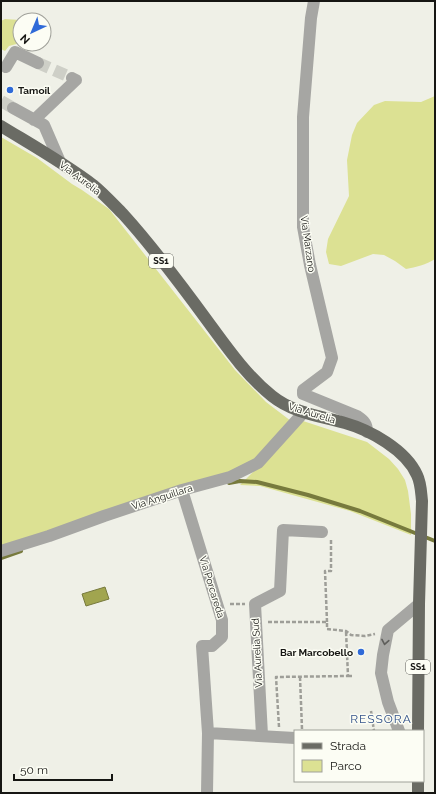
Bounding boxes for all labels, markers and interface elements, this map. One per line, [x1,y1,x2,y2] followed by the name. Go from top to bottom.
[12,12,52,52] north arrow
[18,31,33,46] text: N
[5,85,15,95] marker: Tamoil
[18,85,51,96] place label: Tamoil
[57,159,103,197] street label: Via Aurelia
[299,215,317,273] street label: Via Marzano
[149,254,173,268] road number: SS1
[287,401,337,425] street label: Via Aurelia
[130,482,194,512] street label: Via Anguillara
[197,555,227,619] street label: Via Porcareda
[250,618,264,688] street label: Via Aurelia Sud
[381,639,390,645] one-way arrow
[280,647,353,658] place label: Bar Marcobello
[356,647,366,657] marker: Bar Marcobello
[406,660,430,674] road number: SS1
[350,712,412,726] district label: RESSORA
[294,730,424,782] legend
[330,739,366,753] text: Strada
[14,756,112,782] scale bar
[330,759,362,773] text: Parco
[20,763,48,777] text: 50 m

